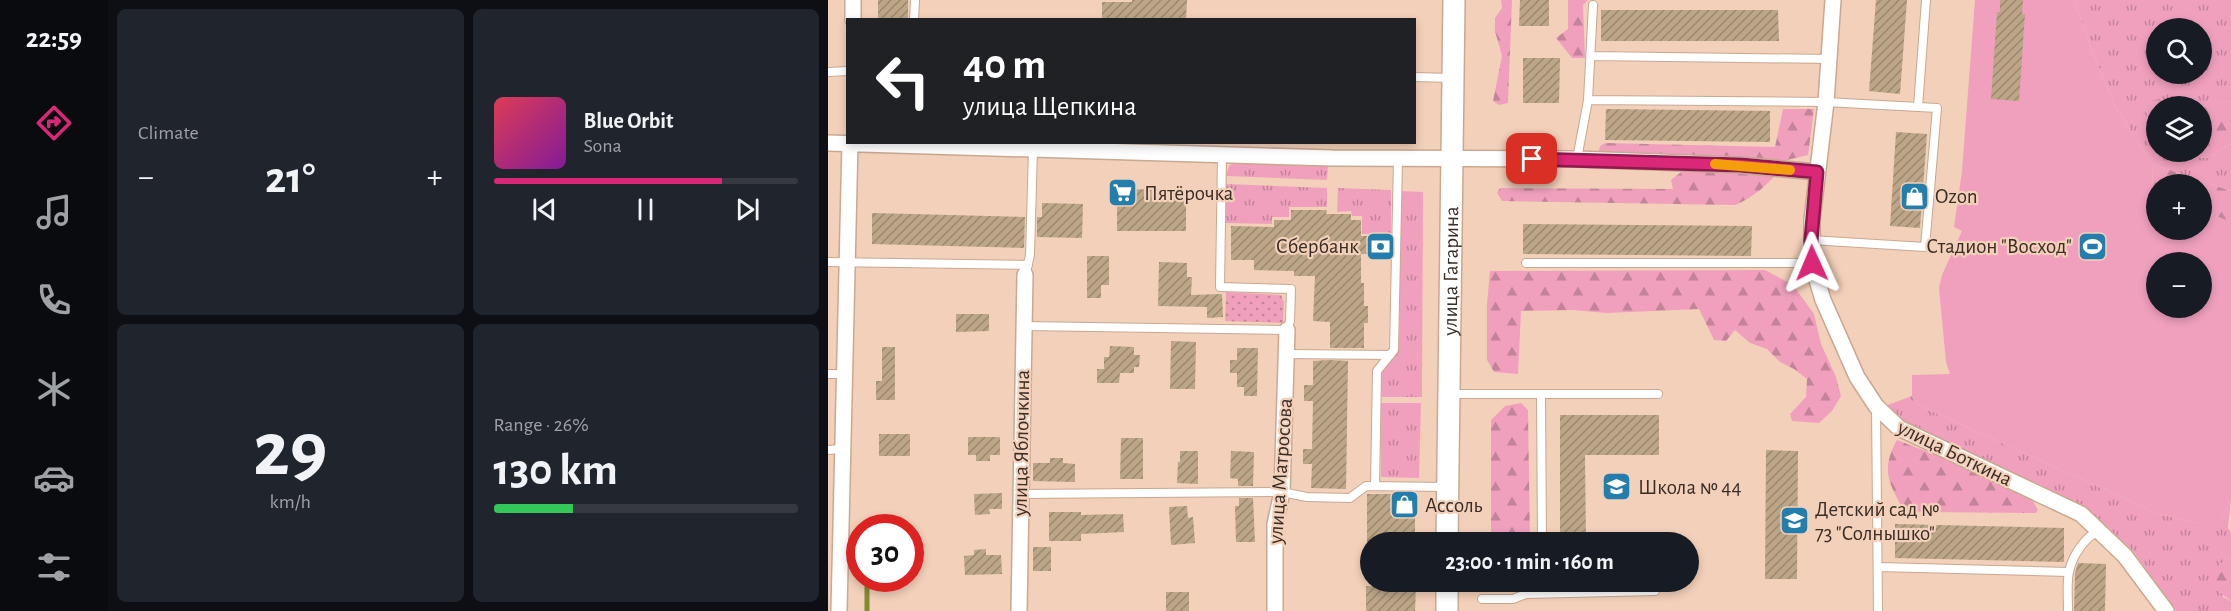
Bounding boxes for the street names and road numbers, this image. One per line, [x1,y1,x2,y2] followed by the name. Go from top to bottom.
[1440,206,1462,337] street label: улица Гагарина
[1010,369,1033,517] street label: улица Яблочкина
[1265,397,1296,546] street label: улица Матросова
[1893,416,2016,490] street label: улица Боткина

